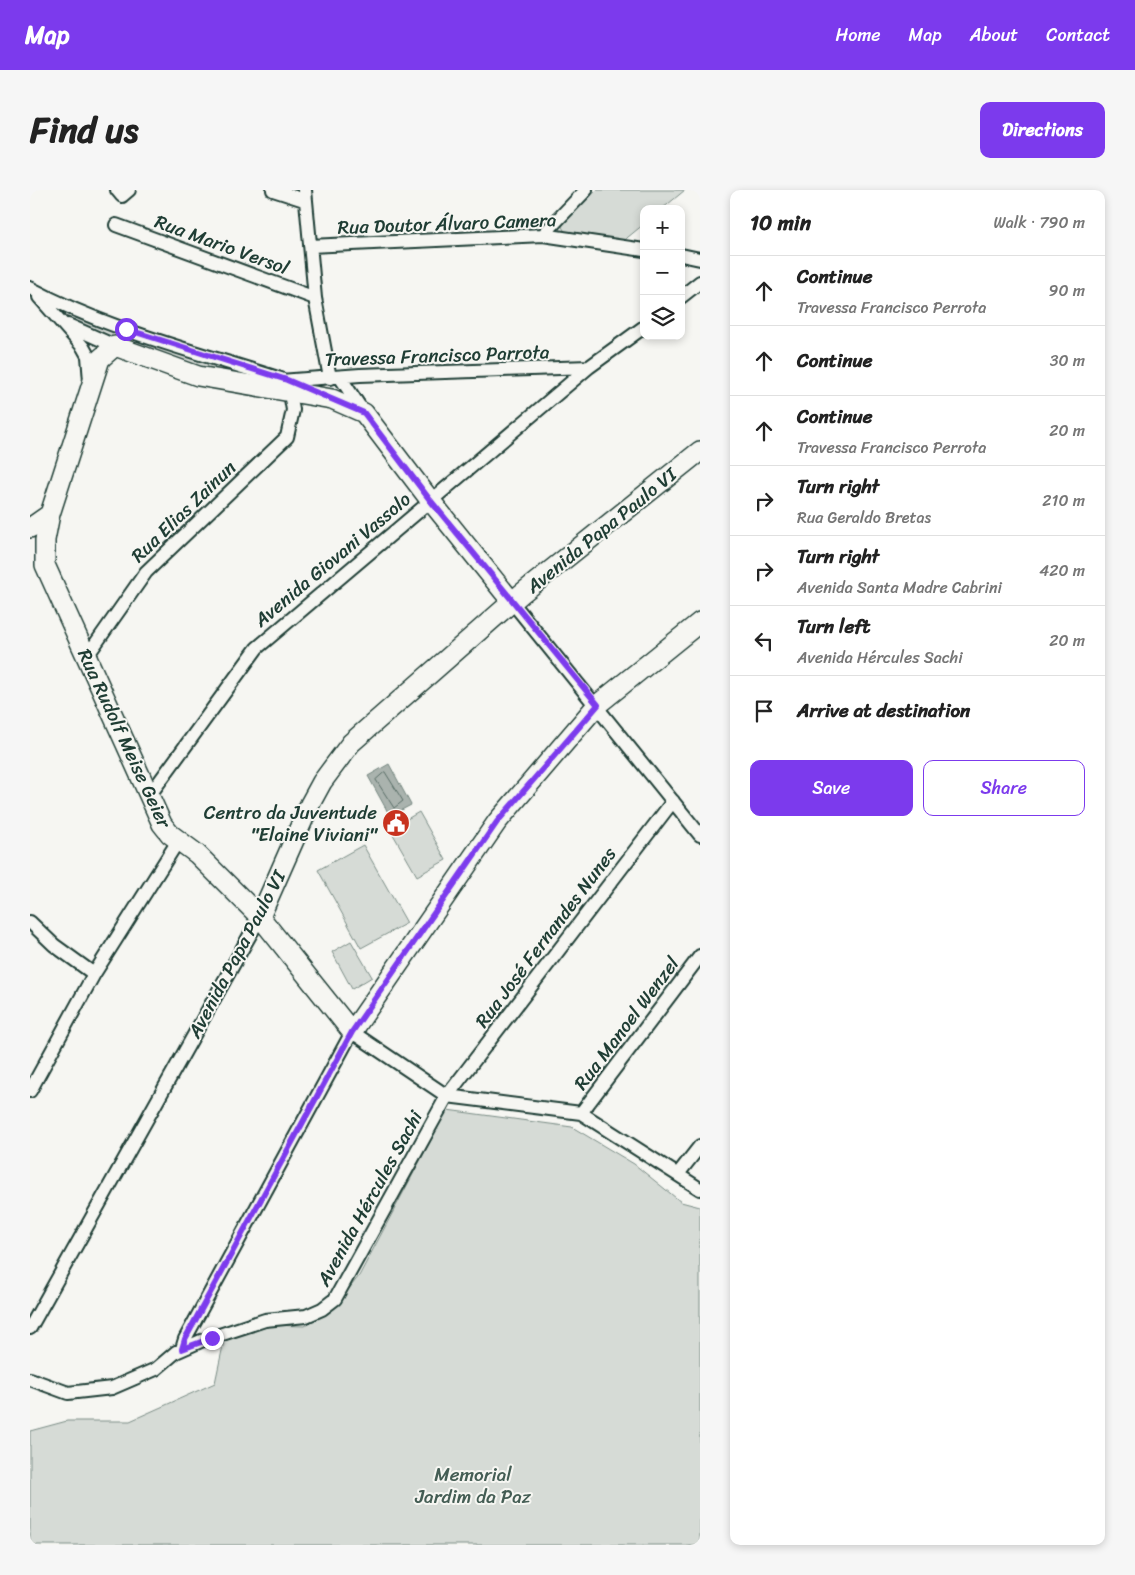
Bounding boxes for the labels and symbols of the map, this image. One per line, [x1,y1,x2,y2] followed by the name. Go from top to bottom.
[337,203,557,244] street label: Rua Doutor Álvaro Camera
[150,205,294,284] street label: Rua Mario Versol
[115,318,138,341] route start
[324,335,550,376] street label: Travessa Francisco Parrota
[123,452,244,571] street label: Rua Elias Zainun
[518,458,685,602] street label: Avenida Papa Paulo VI
[245,483,419,636] street label: Avenida Giovani Vassolo
[68,643,181,834] street label: Rua Rudolf Meise Geier
[204,796,378,851] place label: Centro da Juventude "Elaine Viviani"
[381,808,411,838] public building icon: Centro da Juventude "Elaine Viviani"
[466,839,625,1035] street label: Rua José Fernandes Nunes
[178,863,295,1045] street label: Avenida Papa Paulo VI
[565,949,688,1097] street label: Rua Manoel Wenzel
[307,1104,432,1293] street label: Avenida Hércules Sachi
[201,1327,224,1350] route end
[414,1458,532,1513] park label: Memorial Jardim da Paz

